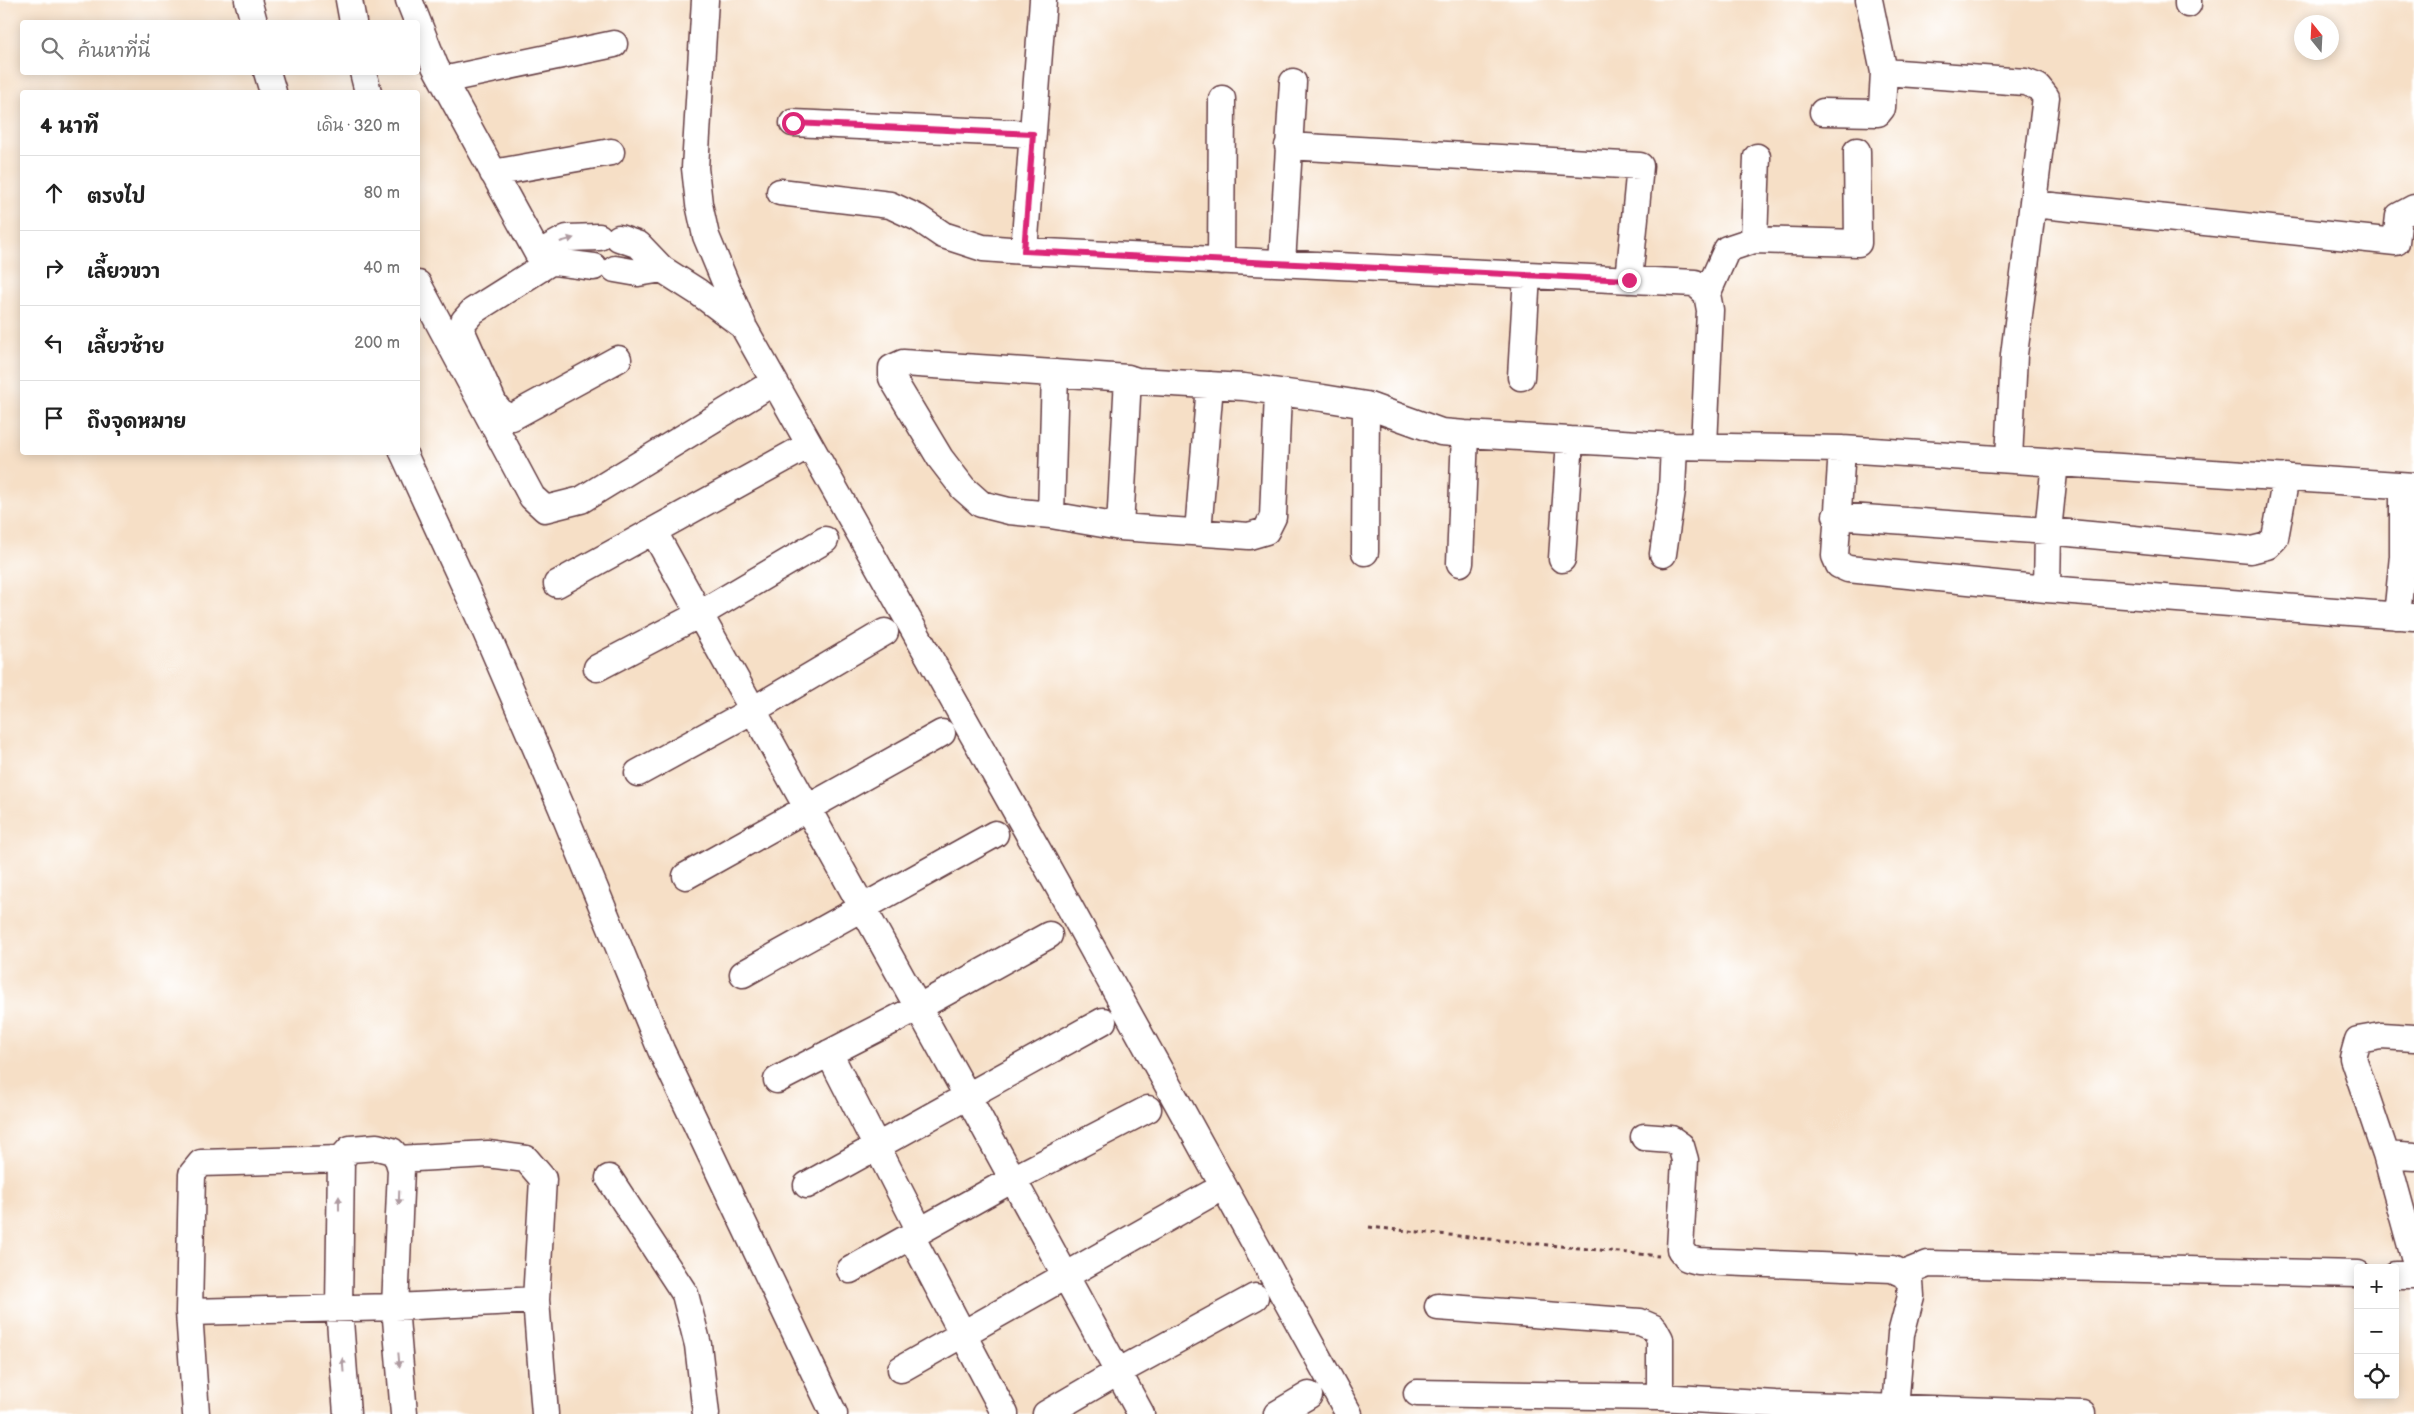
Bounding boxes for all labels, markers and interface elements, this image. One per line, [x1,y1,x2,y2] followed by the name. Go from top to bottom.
[2294,15,2339,60] north arrow
[20,20,420,75] search box
[38,34,66,62] icon: search
[78,40,150,63] text: ค้นหาที่นี่
[782,112,805,135] route start
[40,114,99,139] text: 4 นาที
[317,117,400,136] text: เดิน · 320 m
[40,179,68,207] icon: ahead
[364,184,400,203] text: 80 m
[87,186,145,209] text: ตรงไป
[559,236,575,244] one-way arrow
[40,254,68,282] icon: right
[363,259,400,278] text: 40 m
[87,261,160,284] text: เลี้ยวขวา
[1618,269,1641,292] route end
[40,329,68,357] icon: left
[354,334,400,353] text: 200 m
[87,336,164,359] text: เลี้ยวซ้าย
[40,404,68,432] icon: arrive
[87,411,186,434] text: ถึงจุดหมาย
[395,1190,403,1206] one-way arrow
[335,1195,343,1211] one-way arrow
[2354,1264,2399,1399] map controls
[2354,1264,2399,1309] button: +
[2354,1309,2399,1354] button: −
[395,1352,403,1368] one-way arrow
[2354,1354,2399,1399] button: locate
[339,1357,347,1373] one-way arrow

